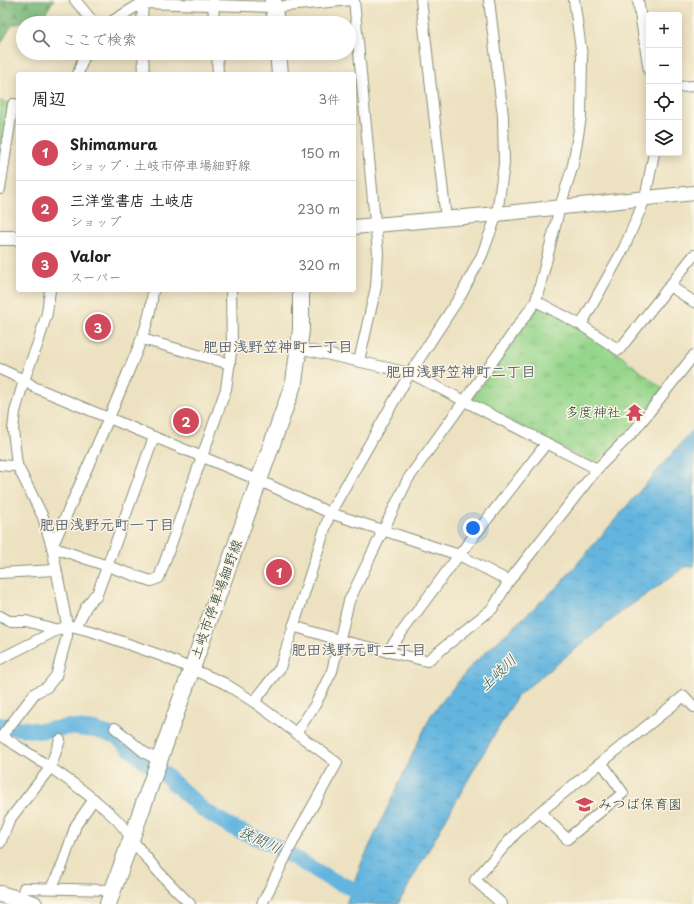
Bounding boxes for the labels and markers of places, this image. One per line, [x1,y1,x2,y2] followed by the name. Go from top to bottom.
[85,312,111,342] pin: 3
[565,401,621,422] place label: 多度神社
[624,402,644,422] temple icon: 多度神社
[173,406,199,436] pin: 2
[266,557,292,587] pin: 1
[598,793,682,814] place label: みつば保育園
[575,794,595,814] school or university icon: みつば保育園

